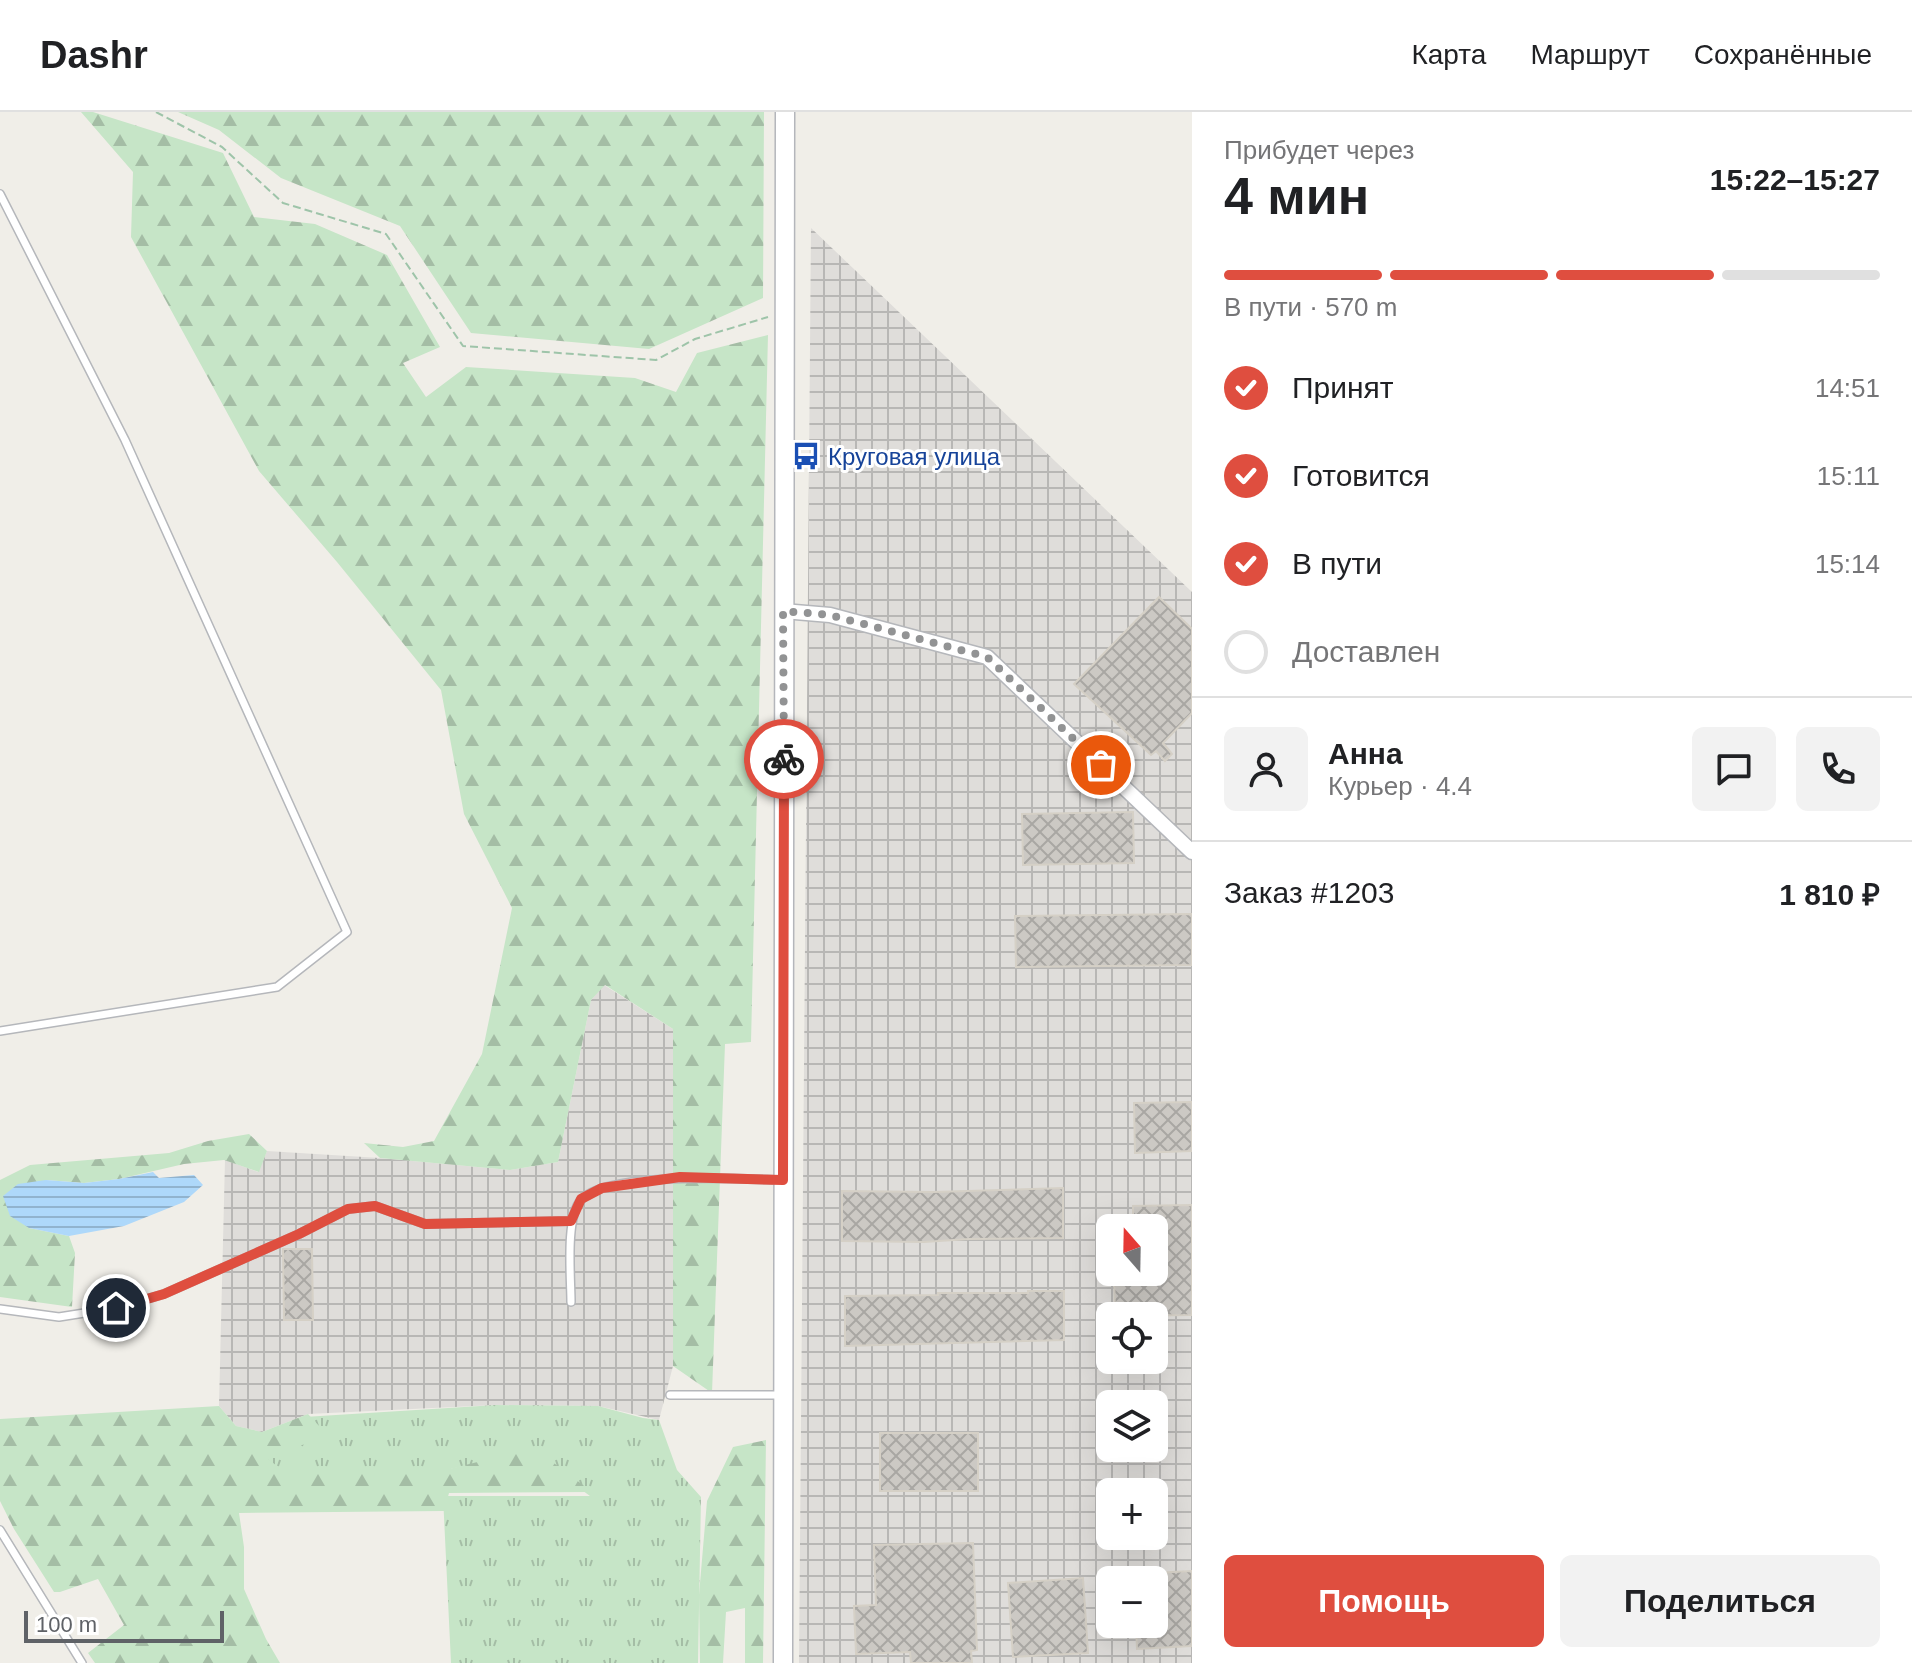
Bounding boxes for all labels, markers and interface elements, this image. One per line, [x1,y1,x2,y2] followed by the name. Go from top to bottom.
[40,34,148,76] text: Dashr
[1411,39,1486,70] text: Карта
[1530,39,1650,70] text: Маршрут
[1694,39,1872,70] text: Сохранённые
[1224,135,1414,165] text: Прибудет через
[1710,163,1880,196] text: 15:22–15:27
[1224,167,1369,225] text: 4 мин
[1224,292,1397,322] text: В пути · 570 m
[1224,366,1268,410] icon: check
[1292,371,1394,404] text: Принят
[1815,373,1880,403] text: 14:51
[791,441,821,471] bus stop icon: Круговая улица
[828,443,1001,470] place label: Круговая улица
[1224,454,1268,498] icon: check
[1292,459,1430,492] text: Готовится
[1817,461,1880,491] text: 15:11
[1224,542,1268,586] icon: check
[1292,547,1382,580] text: В пути
[1815,549,1880,579] text: 15:14
[1292,635,1440,668] text: Доставлен
[744,719,824,799] courier
[1224,727,1308,811] button: person
[1692,727,1776,811] button: chat
[1796,727,1880,811] button: phone
[1067,731,1135,799] pin
[762,737,806,781] icon: bike
[1328,737,1403,770] text: Анна
[1079,743,1123,787] icon: bag
[1328,771,1472,801] text: Курьер · 4.4
[1224,876,1394,909] text: Заказ #1203
[1779,878,1880,911] text: 1 810 ₽
[1096,1214,1168,1286] north arrow
[1096,1214,1168,1638] map controls
[82,1274,150,1342] pin
[94,1286,138,1330] icon: home
[1096,1302,1168,1374] button: locate
[1096,1390,1168,1462] button: layers
[1096,1478,1168,1550] button: +
[1224,1555,1544,1647] button: Помощь
[1560,1555,1880,1647] button: Поделиться
[1096,1566,1168,1638] button: −
[24,1607,224,1643] scale bar
[36,1612,97,1637] text: 100 m

